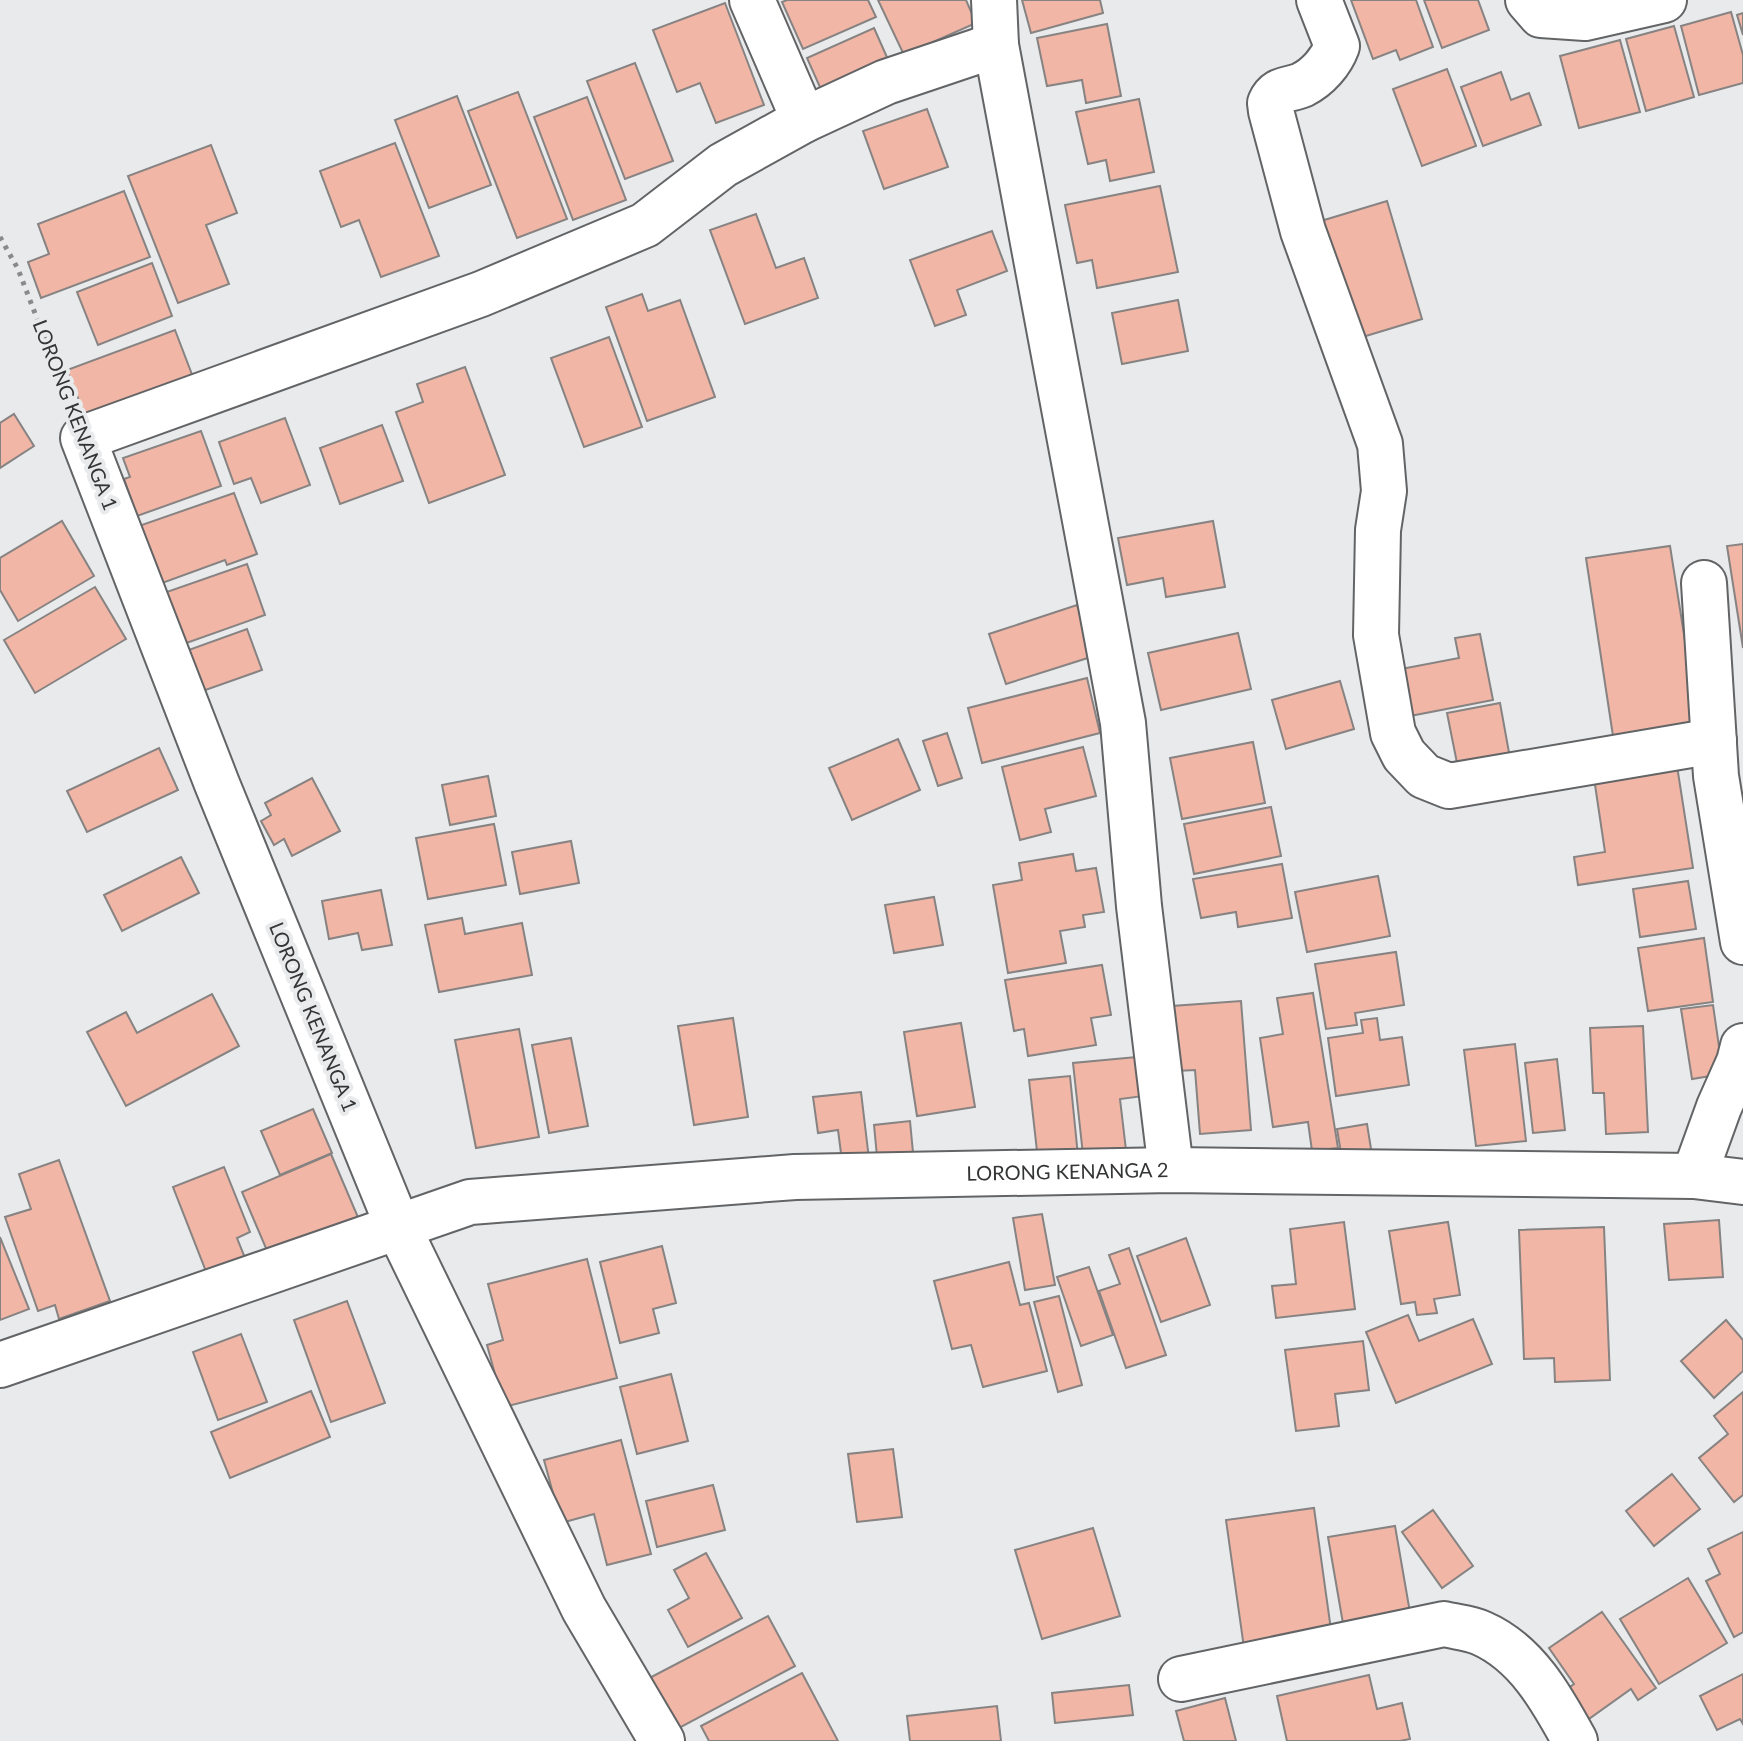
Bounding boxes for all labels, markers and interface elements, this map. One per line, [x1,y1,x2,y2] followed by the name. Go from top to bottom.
[29,316,123,513] street label: LORONG KENANGA 1
[265,918,363,1115] street label: LORONG KENANGA 1
[966,1157,1169,1185] street label: LORONG KENANGA 2

